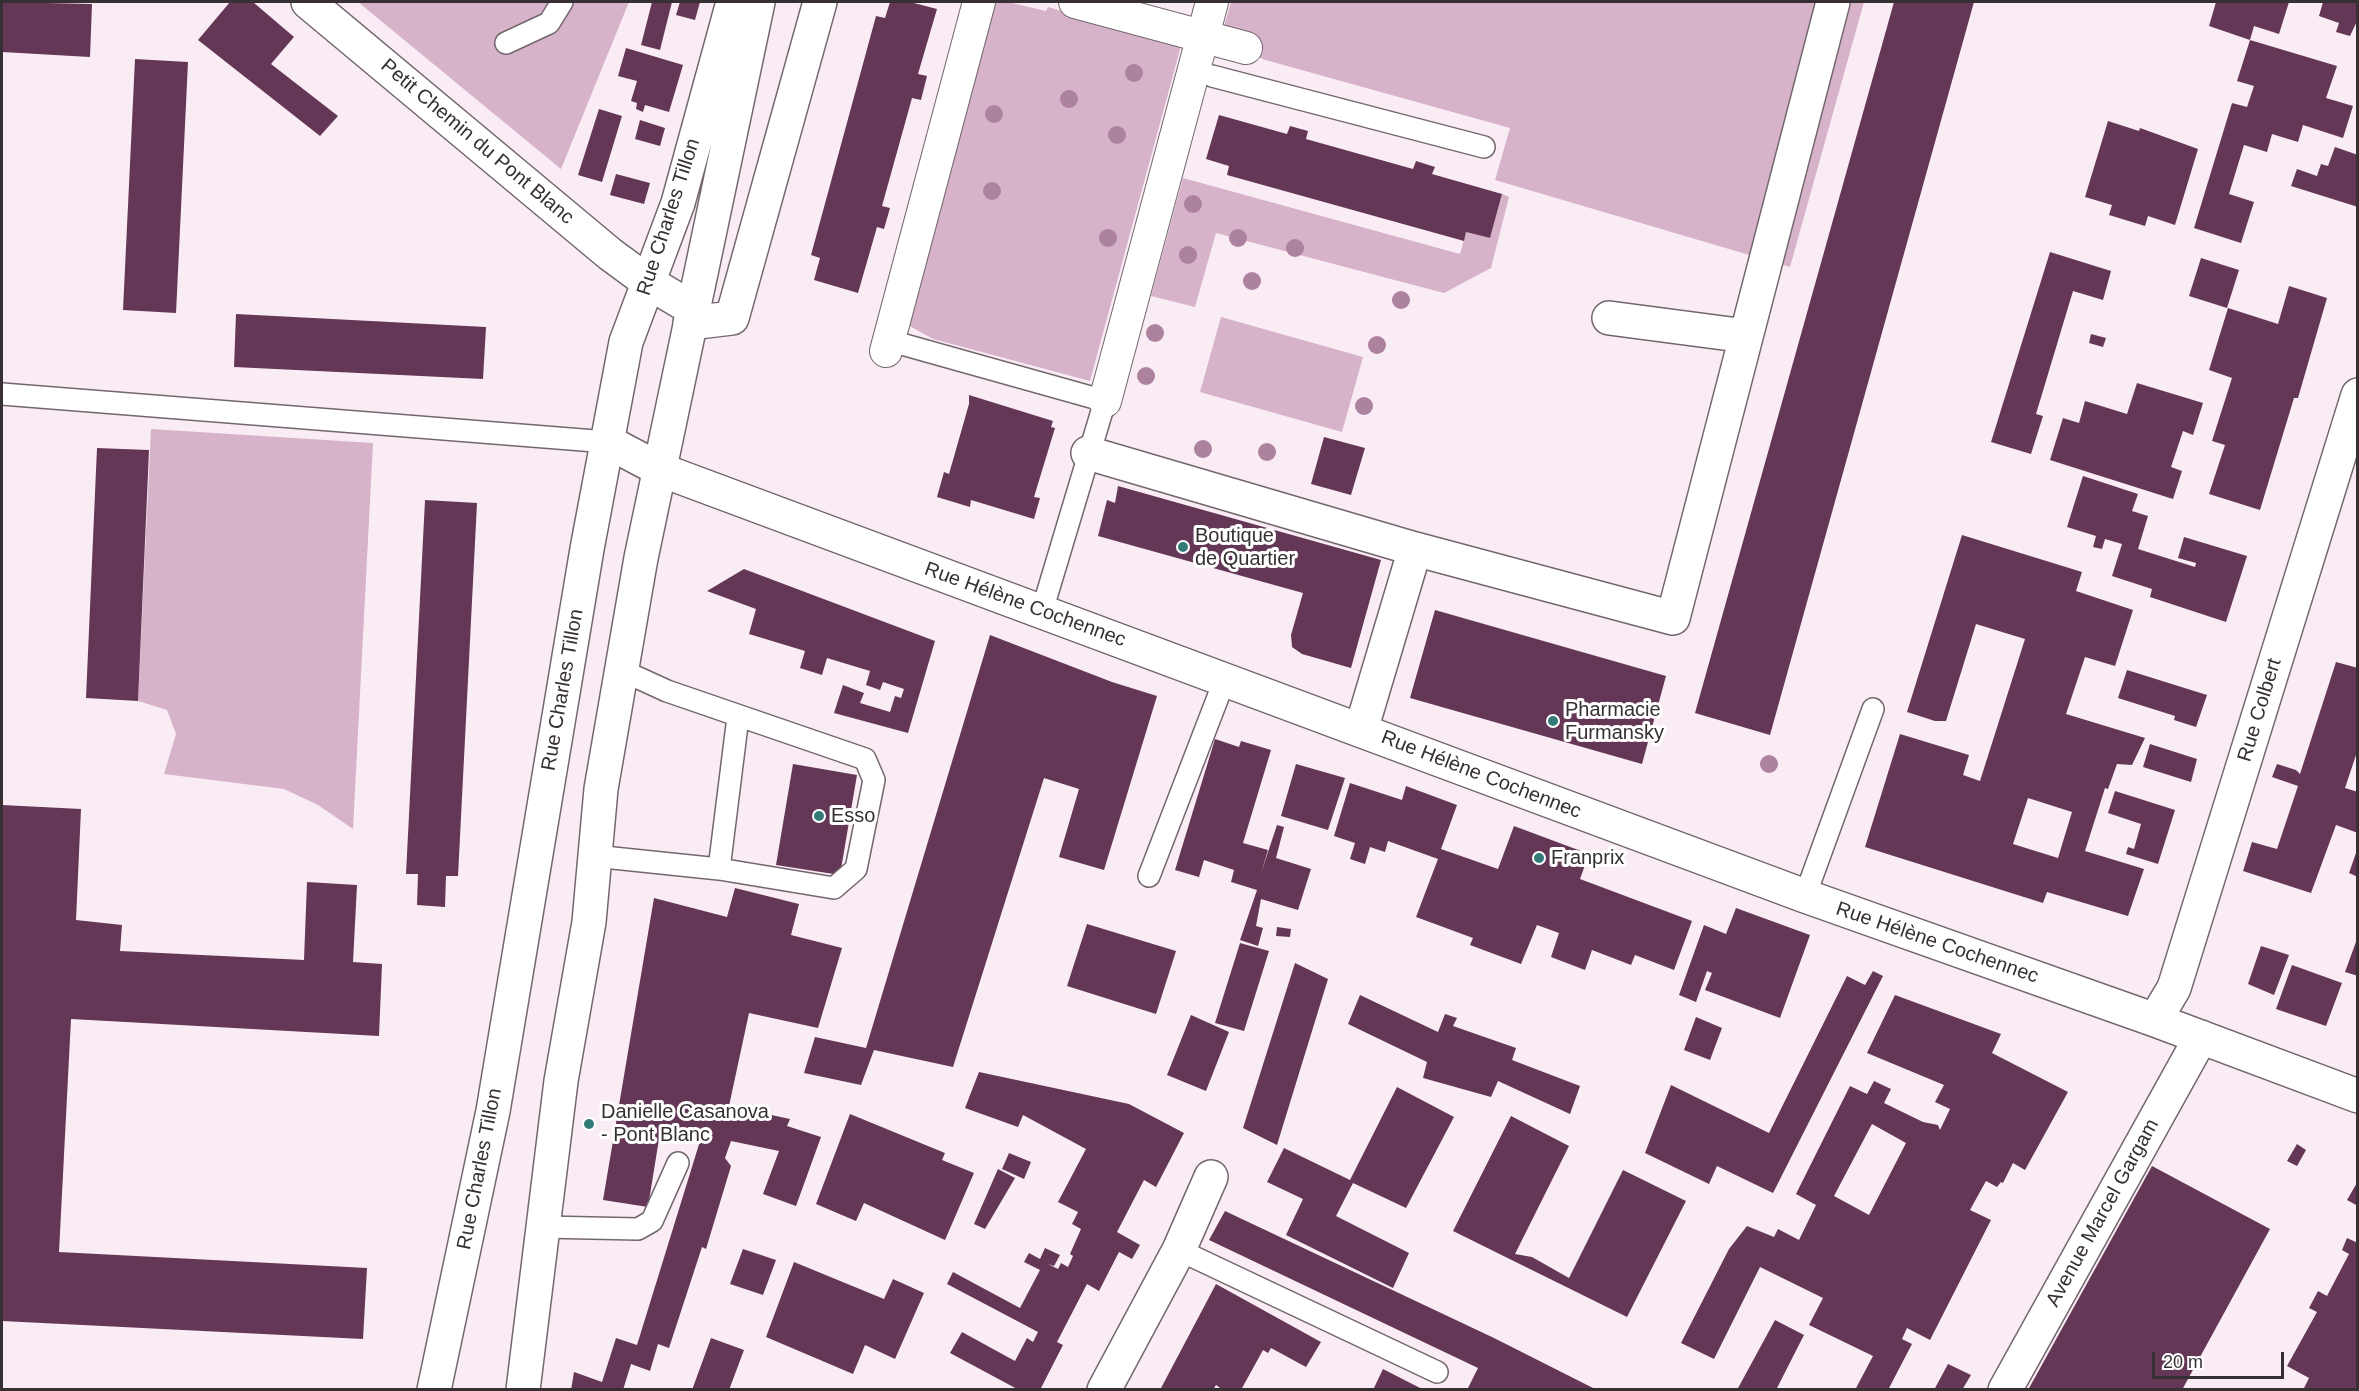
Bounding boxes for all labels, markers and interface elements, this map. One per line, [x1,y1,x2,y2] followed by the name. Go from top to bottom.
[376,54,578,230] street label: Petit Chemin du Pont Blanc
[632,135,706,299] street label: Rue Charles Tillon
[1195,524,1295,571] place label: Boutique de Quartier
[1176,540,1190,554] marker: Boutique de Quartier
[921,557,1129,653] street label: Rue Hélène Cochennec
[537,607,589,773] street label: Rue Charles Tillon
[2233,655,2287,765] street label: Rue Colbert
[1565,698,1664,745] place label: Pharmacie Furmansky
[1546,714,1560,728] marker: Pharmacie Furmansky
[1378,726,1584,824] street label: Rue Hélène Cochennec
[831,804,875,828] place label: Esso
[812,809,826,823] marker: Esso
[1551,846,1624,870] place label: Franprix
[1532,851,1546,865] marker: Franprix
[1833,897,2041,989] street label: Rue Hélène Cochennec
[453,1086,507,1252] street label: Rue Charles Tillon
[601,1100,769,1147] place label: Danielle Casanova - Pont Blanc
[2041,1115,2165,1311] street label: Avenue Marcel Gargam
[582,1117,596,1131] marker: Danielle Casanova - Pont Blanc
[2155,1340,2287,1378] scale bar
[2163,1352,2203,1372] text: 20 m

